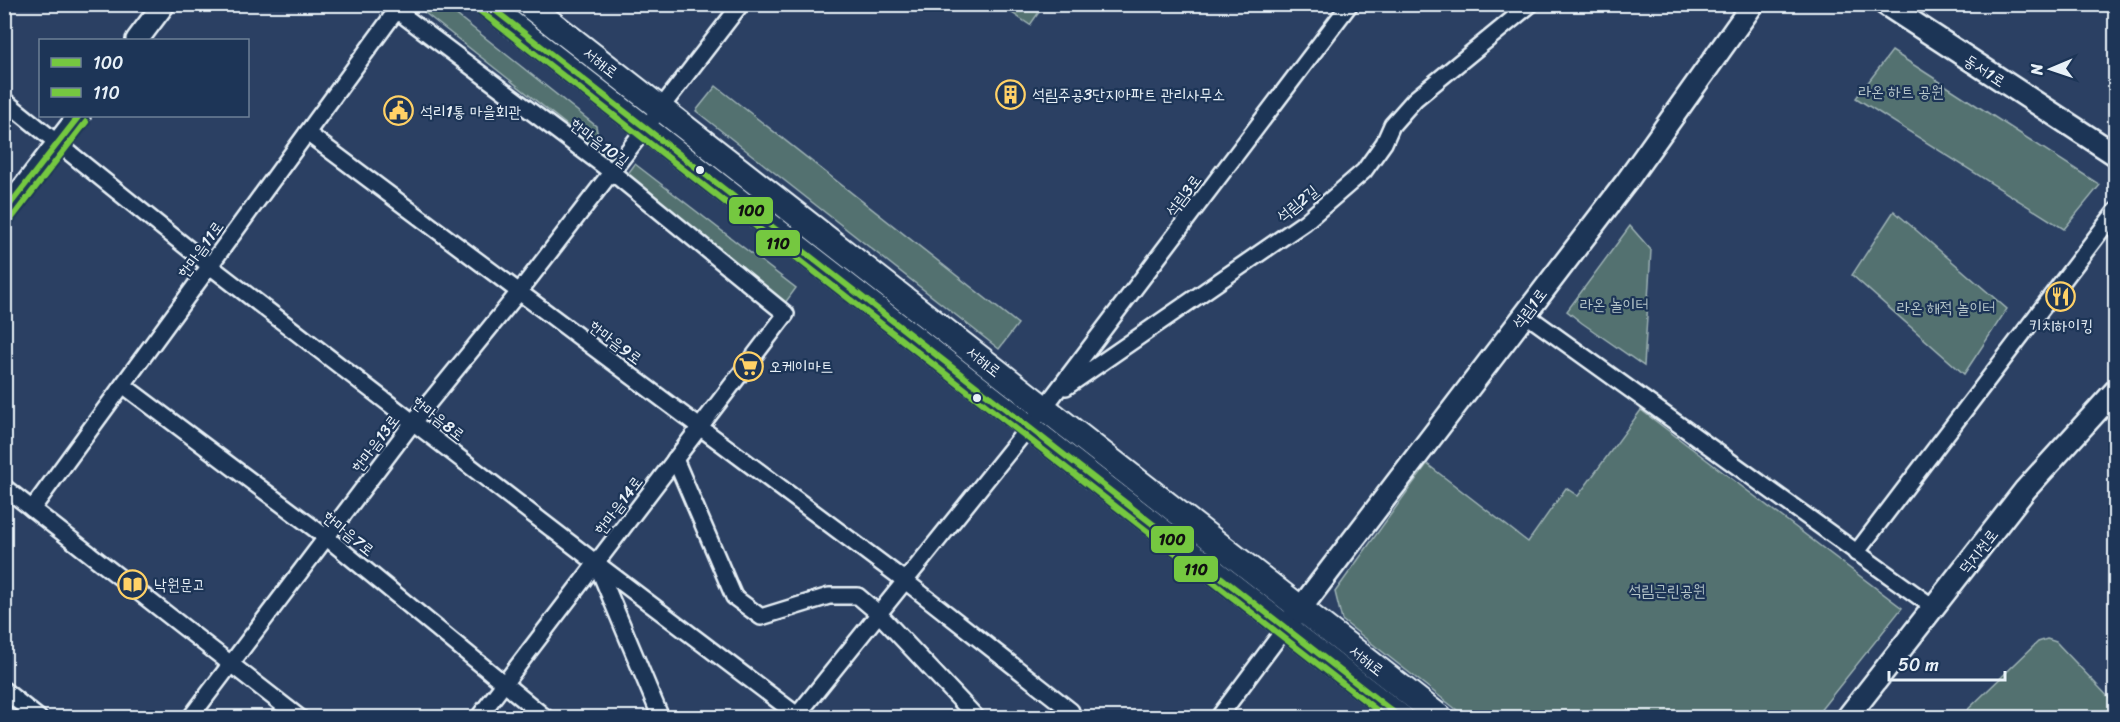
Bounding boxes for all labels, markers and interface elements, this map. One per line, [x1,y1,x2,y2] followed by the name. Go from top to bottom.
[39,39,249,117] legend
[577,39,625,86] street label: 서해로
[2021,39,2081,99] north arrow
[1958,46,2012,95] street label: 동서1로
[93,47,123,79] text: 100
[2022,63,2051,77] text: N
[93,77,120,109] text: 110
[1858,77,1944,106] park label: 라온 하트 공원
[995,78,1027,110] building icon: 석림주공3단지아파트 관리사무소
[1032,80,1225,109] place label: 석림주공3단지아파트 관리사무소
[383,95,415,127] public building icon: 석리1통 마을회관
[420,97,521,126] place label: 석리1통 마을회관
[564,110,636,175] street label: 한마음10길
[694,164,706,176] unlabelled marker
[1158,168,1209,223] street label: 석림3로
[1270,177,1325,230] street label: 석림2길
[728,196,774,225] line badge: 100
[737,196,765,225] text: 100
[170,214,231,284] street label: 한마음11로
[755,229,801,257] line badge: 110
[766,229,790,258] text: 110
[1504,281,1555,335] street label: 석림1로
[2045,281,2077,313] restaurant icon: 키치하이킹
[1580,290,1648,319] park label: 라온 놀이터
[1897,293,1995,322] park label: 라온 해적 놀이터
[2029,311,2093,340] place label: 키치하이킹
[582,312,649,372] street label: 한마음9로
[960,338,1008,385] street label: 서해로
[732,350,764,382] supermarket icon: 오케이마트
[769,352,833,381] place label: 오케이마트
[406,388,472,449] street label: 한마음8로
[971,392,983,404] unlabelled marker
[344,408,407,479] street label: 한마음13로
[586,469,651,541] street label: 한마음14로
[316,503,381,564] street label: 한마음7로
[1951,522,2006,581] street label: 덕지천로
[1150,525,1195,554] line badge: 100
[1158,525,1186,554] text: 100
[1173,555,1219,583] line badge: 110
[1184,555,1208,584] text: 110
[117,568,149,600] library icon: 낙원문고
[154,570,206,599] place label: 낙원문고
[1628,576,1706,605] park label: 석림근린공원
[1343,637,1391,684] street label: 서해로
[1889,644,2004,682] scale bar
[1898,649,1939,681] text: 50 m

